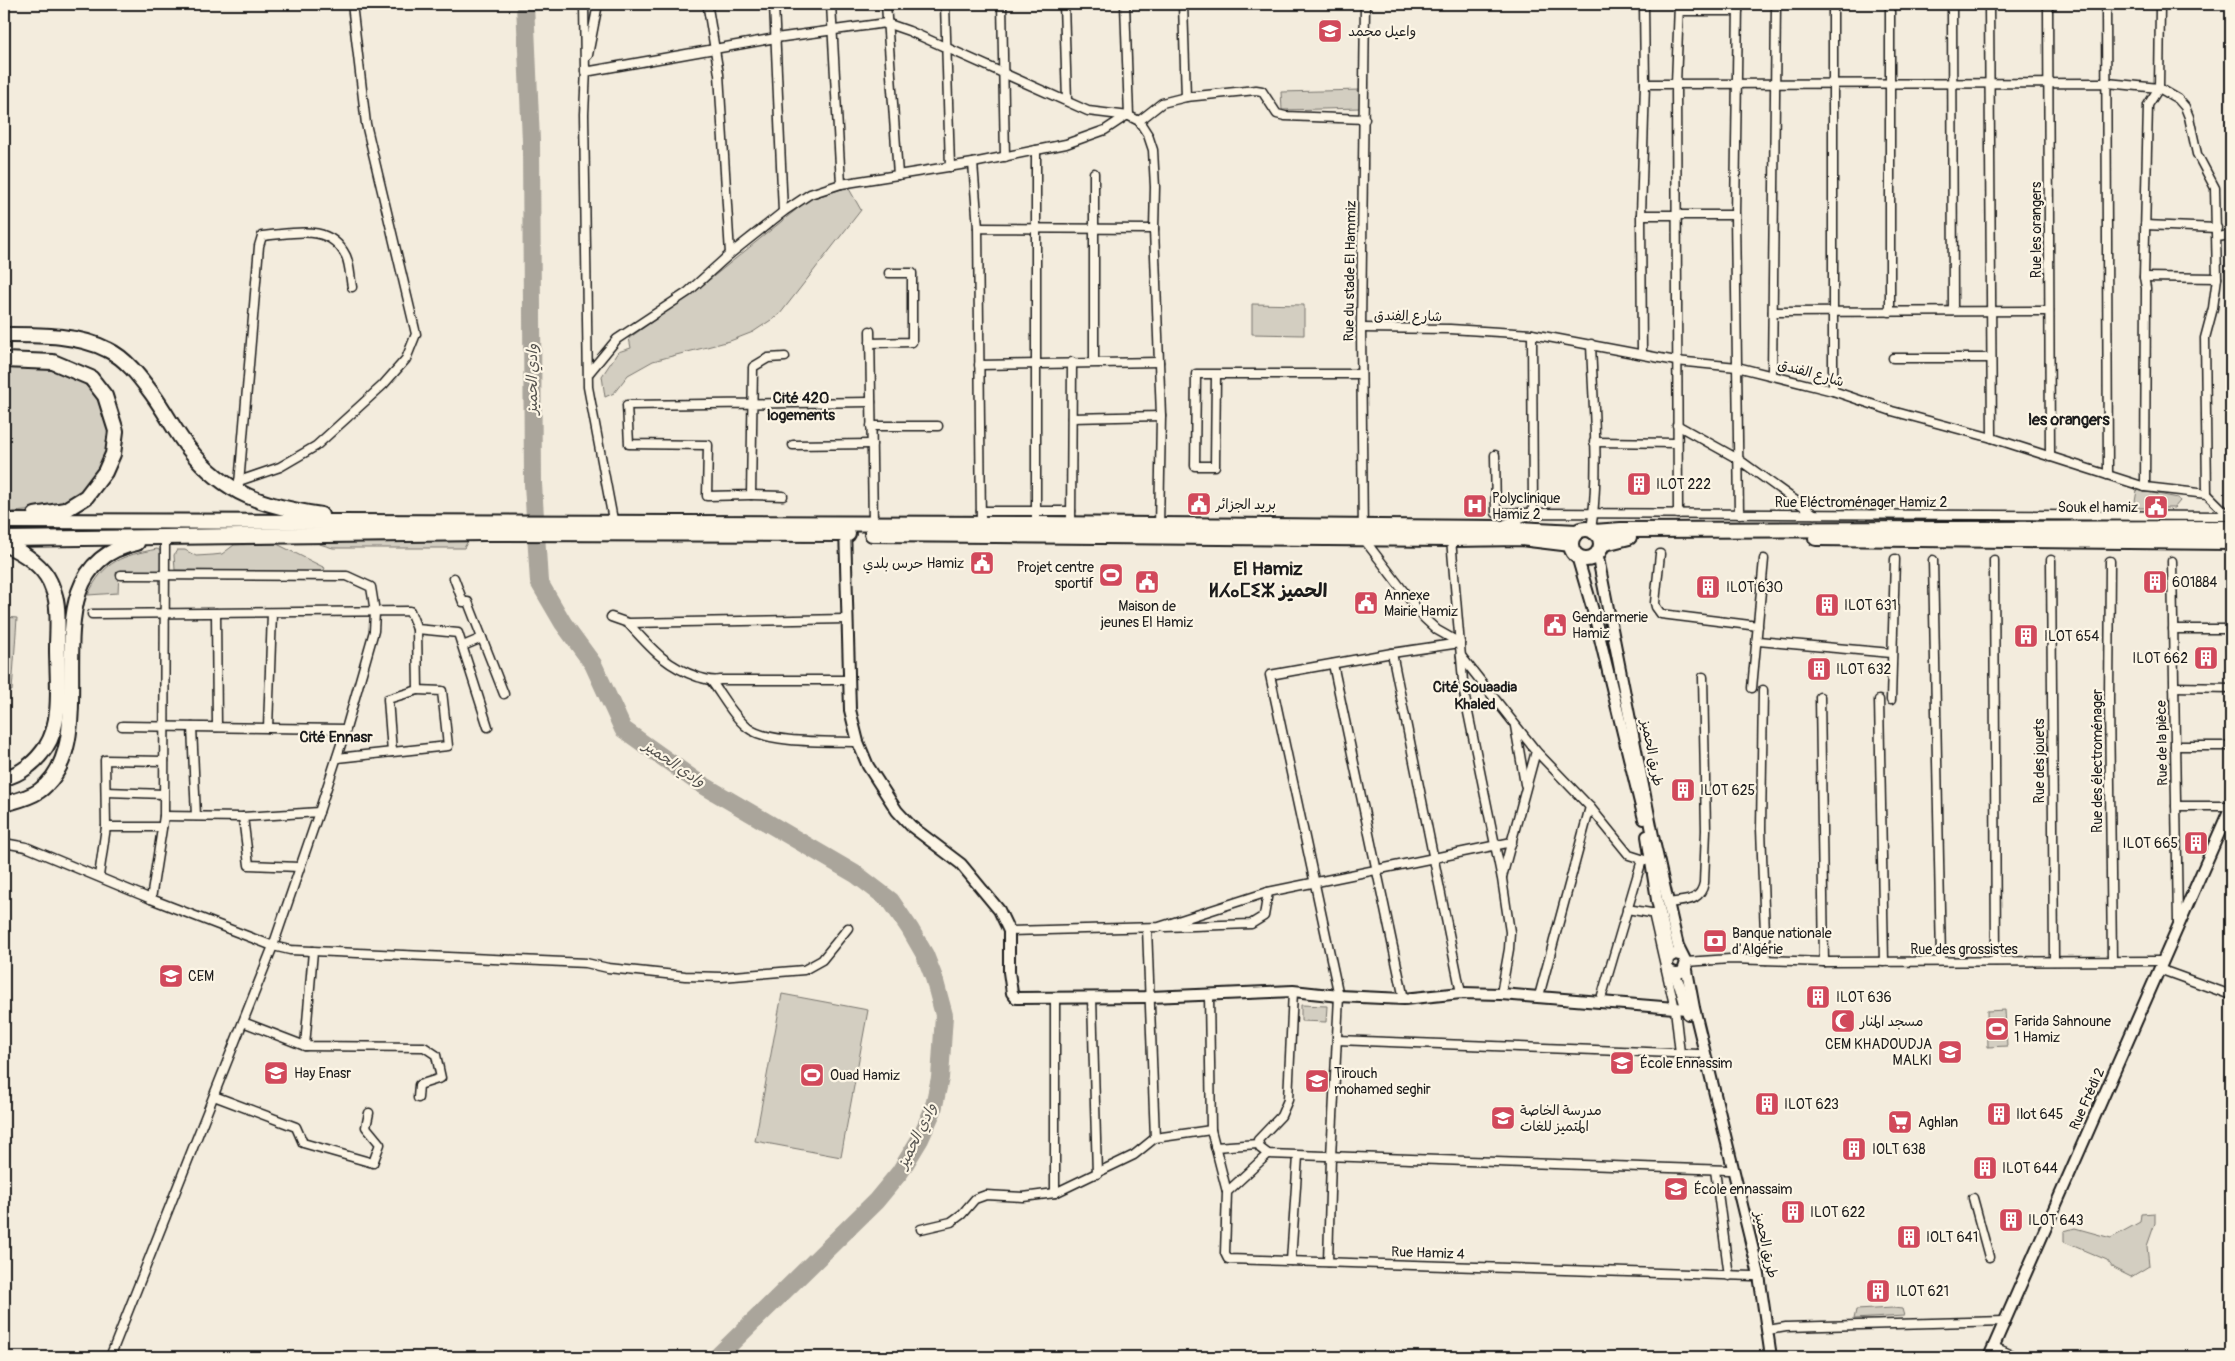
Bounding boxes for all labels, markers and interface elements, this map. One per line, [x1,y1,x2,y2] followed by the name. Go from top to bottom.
[1317,18,1343,44] school or university icon: واعيل محمد
[1348,23,1416,40] place label: واعيل محمد
[2028,181,2045,278] street label: Rue les orangers
[1340,200,1360,342] street label: Rue du stade El Hammiz
[1374,307,1442,326] street label: شارع الفندق
[523,344,543,416] water label: وادي الحميز
[1776,355,1846,392] street label: شارع الفندق
[767,389,835,425] district label: Cité 420 logements
[2028,410,2111,430] district label: les orangers
[1626,471,1652,497] building icon: ILOT 222
[1656,476,1711,493] place label: ILOT 222
[1492,490,1560,523] place label: Polyclinique Hamiz 2
[1186,491,1212,517] public building icon: بريد الجزائر
[1462,493,1488,519] hospital icon: Polyclinique Hamiz 2
[1775,494,1947,511] street label: Rue Eléctroménager Hamiz 2
[2143,494,2169,520] public building icon: Souk el hamiz
[1215,496,1276,513] place label: بريد الجزائر
[2058,499,2138,516] place label: Souk el hamiz
[969,550,995,576] public building icon: حرس بلدي Hamiz
[863,555,964,574] place label: حرس بلدي Hamiz
[1209,557,1328,603] district label: El Hamiz ⵍⵃⴰⵎⵉⵣ الحميز
[1017,559,1094,592] place label: Projet centre sportif
[1098,562,1124,588] sports icon: Projet centre sportif
[1134,569,1160,595] public building icon: Maison de jeunes El Hamiz
[2142,569,2168,595] building icon: 601884
[1695,574,1721,600] building icon: ILOT 630
[2172,574,2217,591] place label: 601884
[1726,579,1783,596] place label: ILOT 630
[1384,587,1458,620] place label: Annexe Mairie Hamiz
[1353,590,1379,616] public building icon: Annexe Mairie Hamiz
[1814,592,1840,618] building icon: ILOT 631
[1844,597,1897,614] place label: ILOT 631
[1100,598,1193,631] place label: Maison de jeunes El Hamiz
[1572,609,1648,642] place label: Gendarmerie Hamiz
[1542,612,1568,638] public building icon: Gendarmerie Hamiz
[2013,623,2039,649] building icon: ILOT 654
[2044,628,2099,645] place label: ILOT 654
[2193,645,2219,671] building icon: ILOT 662
[2132,650,2188,667] place label: ILOT 662
[1806,656,1832,682] building icon: ILOT 632
[1836,661,1892,678] place label: ILOT 632
[1433,678,1517,714] district label: Cité Souaadia Khaled
[2089,689,2106,833] street label: Rue des électroménager
[2153,700,2171,786] street label: Rue de la pièce
[1637,717,1667,788] street label: طريق الحميز
[2031,718,2048,803] street label: Rue des jouets
[299,728,373,747] district label: Cité Ennasr
[637,735,709,792] water label: وادي الحميز
[1670,777,1696,803] building icon: ILOT 625
[1700,782,1755,799] place label: ILOT 625
[2183,830,2209,856] building icon: ILOT 665
[2123,835,2178,852] place label: ILOT 665
[1732,925,1832,958] place label: Banque nationale d'Algérie
[1702,928,1728,954] bank icon: Banque nationale d'Algérie
[1910,941,2019,958] street label: Rue des grossistes
[158,963,184,989] school or university icon: CEM
[188,968,214,985] place label: CEM
[1805,984,1831,1010] building icon: ILOT 636
[1836,989,1892,1006] place label: ILOT 636
[1830,1008,1856,1034] mosque icon: مسجد المنار
[1859,1013,1923,1030] place label: مسجد المنار
[2014,1013,2111,1046] place label: Farida Sahnoune 1 Hamiz
[1984,1016,2010,1042] sports icon: Farida Sahnoune 1 Hamiz
[1825,1036,1932,1069] place label: CEM KHADOUDJA MALKI
[1937,1039,1963,1065] school or university icon: CEM KHADOUDJA MALKI
[1609,1050,1635,1076] school or university icon: École Ennassim
[1640,1054,1732,1072] place label: École Ennassim
[263,1060,289,1086] school or university icon: Hay Enasr
[799,1062,825,1088] sports icon: Ouad Hamiz
[294,1065,351,1082] place label: Hay Enasr
[1334,1065,1431,1098] place label: Tirouch mohamed seghir
[2066,1065,2108,1133] street label: Rue Frédi 2
[830,1067,900,1084] place label: Ouad Hamiz
[1304,1068,1330,1094] school or university icon: Tirouch mohamed seghir
[1754,1091,1780,1117] building icon: ILOT 623
[1784,1096,1839,1113] place label: ILOT 623
[892,1100,942,1174] water label: وادي الحميز
[1986,1101,2012,1127] building icon: Ilot 645
[1520,1102,1602,1135] place label: مدرسة الخاصة المتميز للغات
[1490,1105,1516,1131] school or university icon: مدرسة الخاصة المتميز للغات
[2016,1106,2063,1123] place label: Ilot 645
[1887,1109,1913,1135] supermarket icon: Aghlan
[1918,1114,1958,1131] place label: Aghlan
[1841,1136,1867,1162] building icon: IOLT 638
[1872,1141,1925,1158] place label: IOLT 638
[1972,1155,1998,1181] building icon: ILOT 644
[2002,1160,2058,1177] place label: ILOT 644
[1663,1176,1689,1202] school or university icon: École ennassaim
[1694,1180,1792,1198] place label: École ennassaim
[1780,1199,1806,1225] building icon: ILOT 622
[1810,1204,1866,1221] place label: ILOT 622
[1998,1207,2024,1233] building icon: ILOT 643
[1750,1209,1781,1280] street label: طريق الحميز
[2028,1212,2084,1229] place label: ILOT 643
[1896,1224,1922,1250] building icon: IOLT 641
[1926,1229,1978,1246] place label: IOLT 641
[1391,1243,1465,1263] street label: Rue Hamiz 4
[1865,1278,1891,1304] building icon: ILOT 621
[1896,1283,1949,1300] place label: ILOT 621

